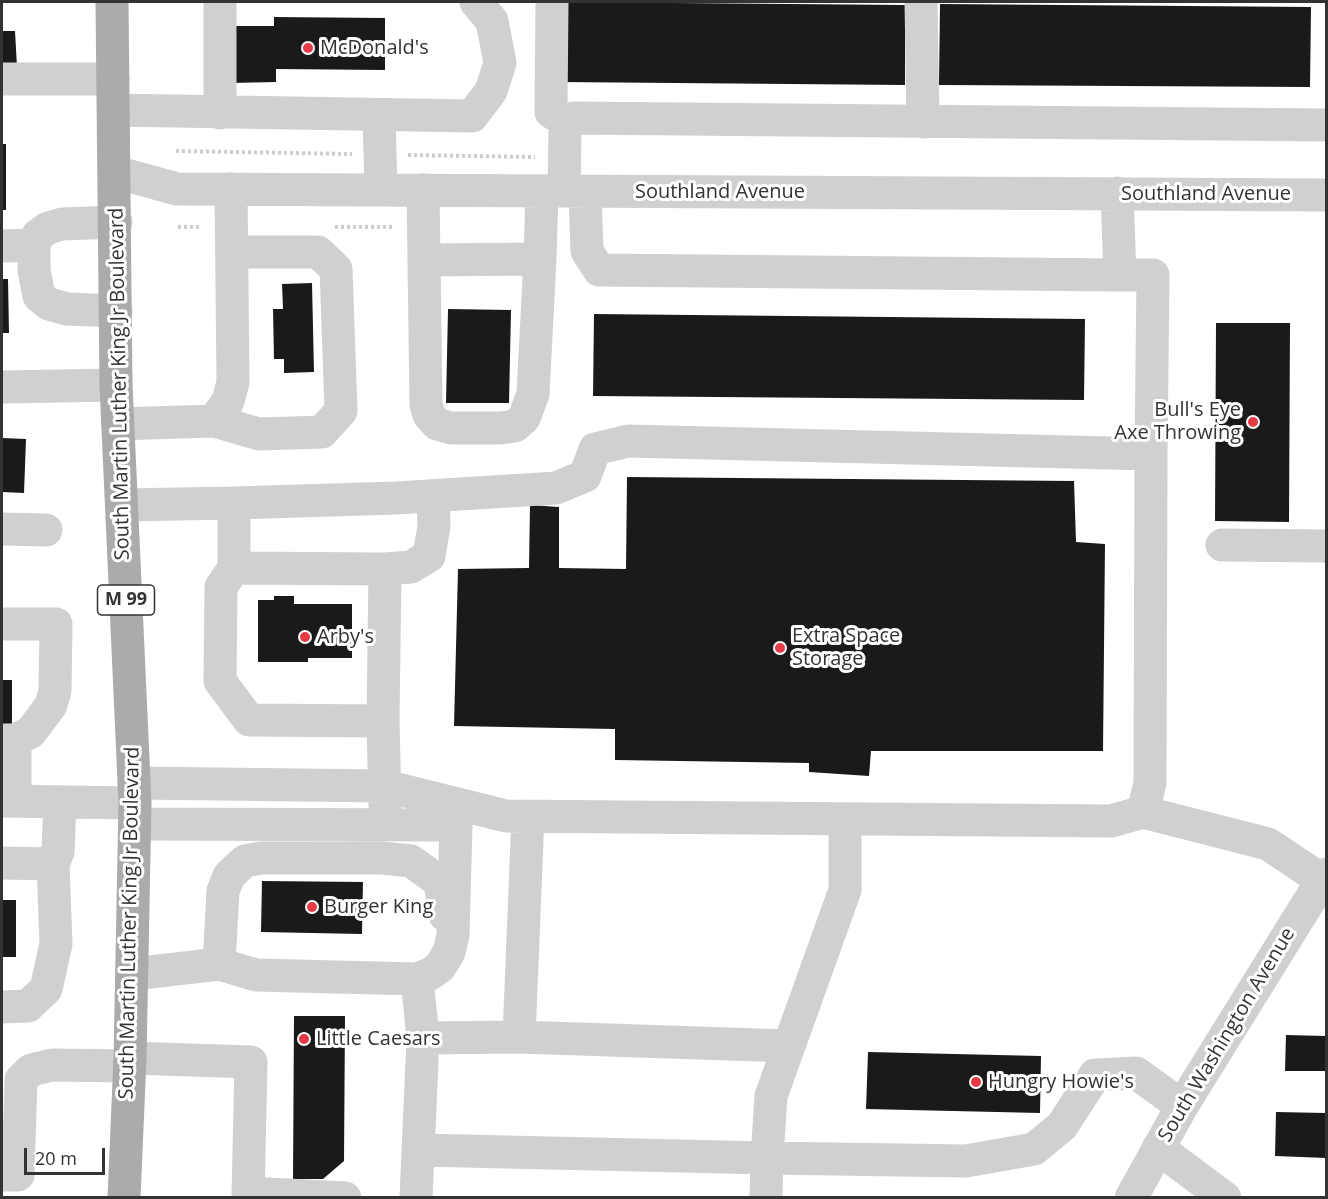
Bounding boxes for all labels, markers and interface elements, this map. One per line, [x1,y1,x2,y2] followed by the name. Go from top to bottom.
[320,36,429,60] place label: McDonald's
[301,41,315,55] marker: McDonald's
[635,180,805,204] street label: Southland Avenue
[1121,182,1291,206] street label: Southland Avenue
[105,207,135,561] street label: South Martin Luther King Jr Boulevard
[1114,398,1241,445] place label: Bull's Eye Axe Throwing
[1246,415,1260,429] marker: Bull's Eye Axe Throwing
[98,585,154,615] road number: M 99
[792,624,900,671] place label: Extra Space Storage
[317,625,374,649] place label: Arby's
[298,630,312,644] marker: Arby's
[773,641,787,655] marker: Extra Space Storage
[115,746,145,1100] street label: South Martin Luther King Jr Boulevard
[324,895,433,919] place label: Burger King
[305,900,319,914] marker: Burger King
[1153,924,1301,1146] street label: South Washington Avenue
[316,1027,441,1051] place label: Little Caesars
[297,1032,311,1046] marker: Little Caesars
[988,1070,1134,1094] place label: Hungry Howie's
[969,1075,983,1089] marker: Hungry Howie's
[27,1136,108,1174] scale bar
[35,1146,77,1170] text: 20 m

